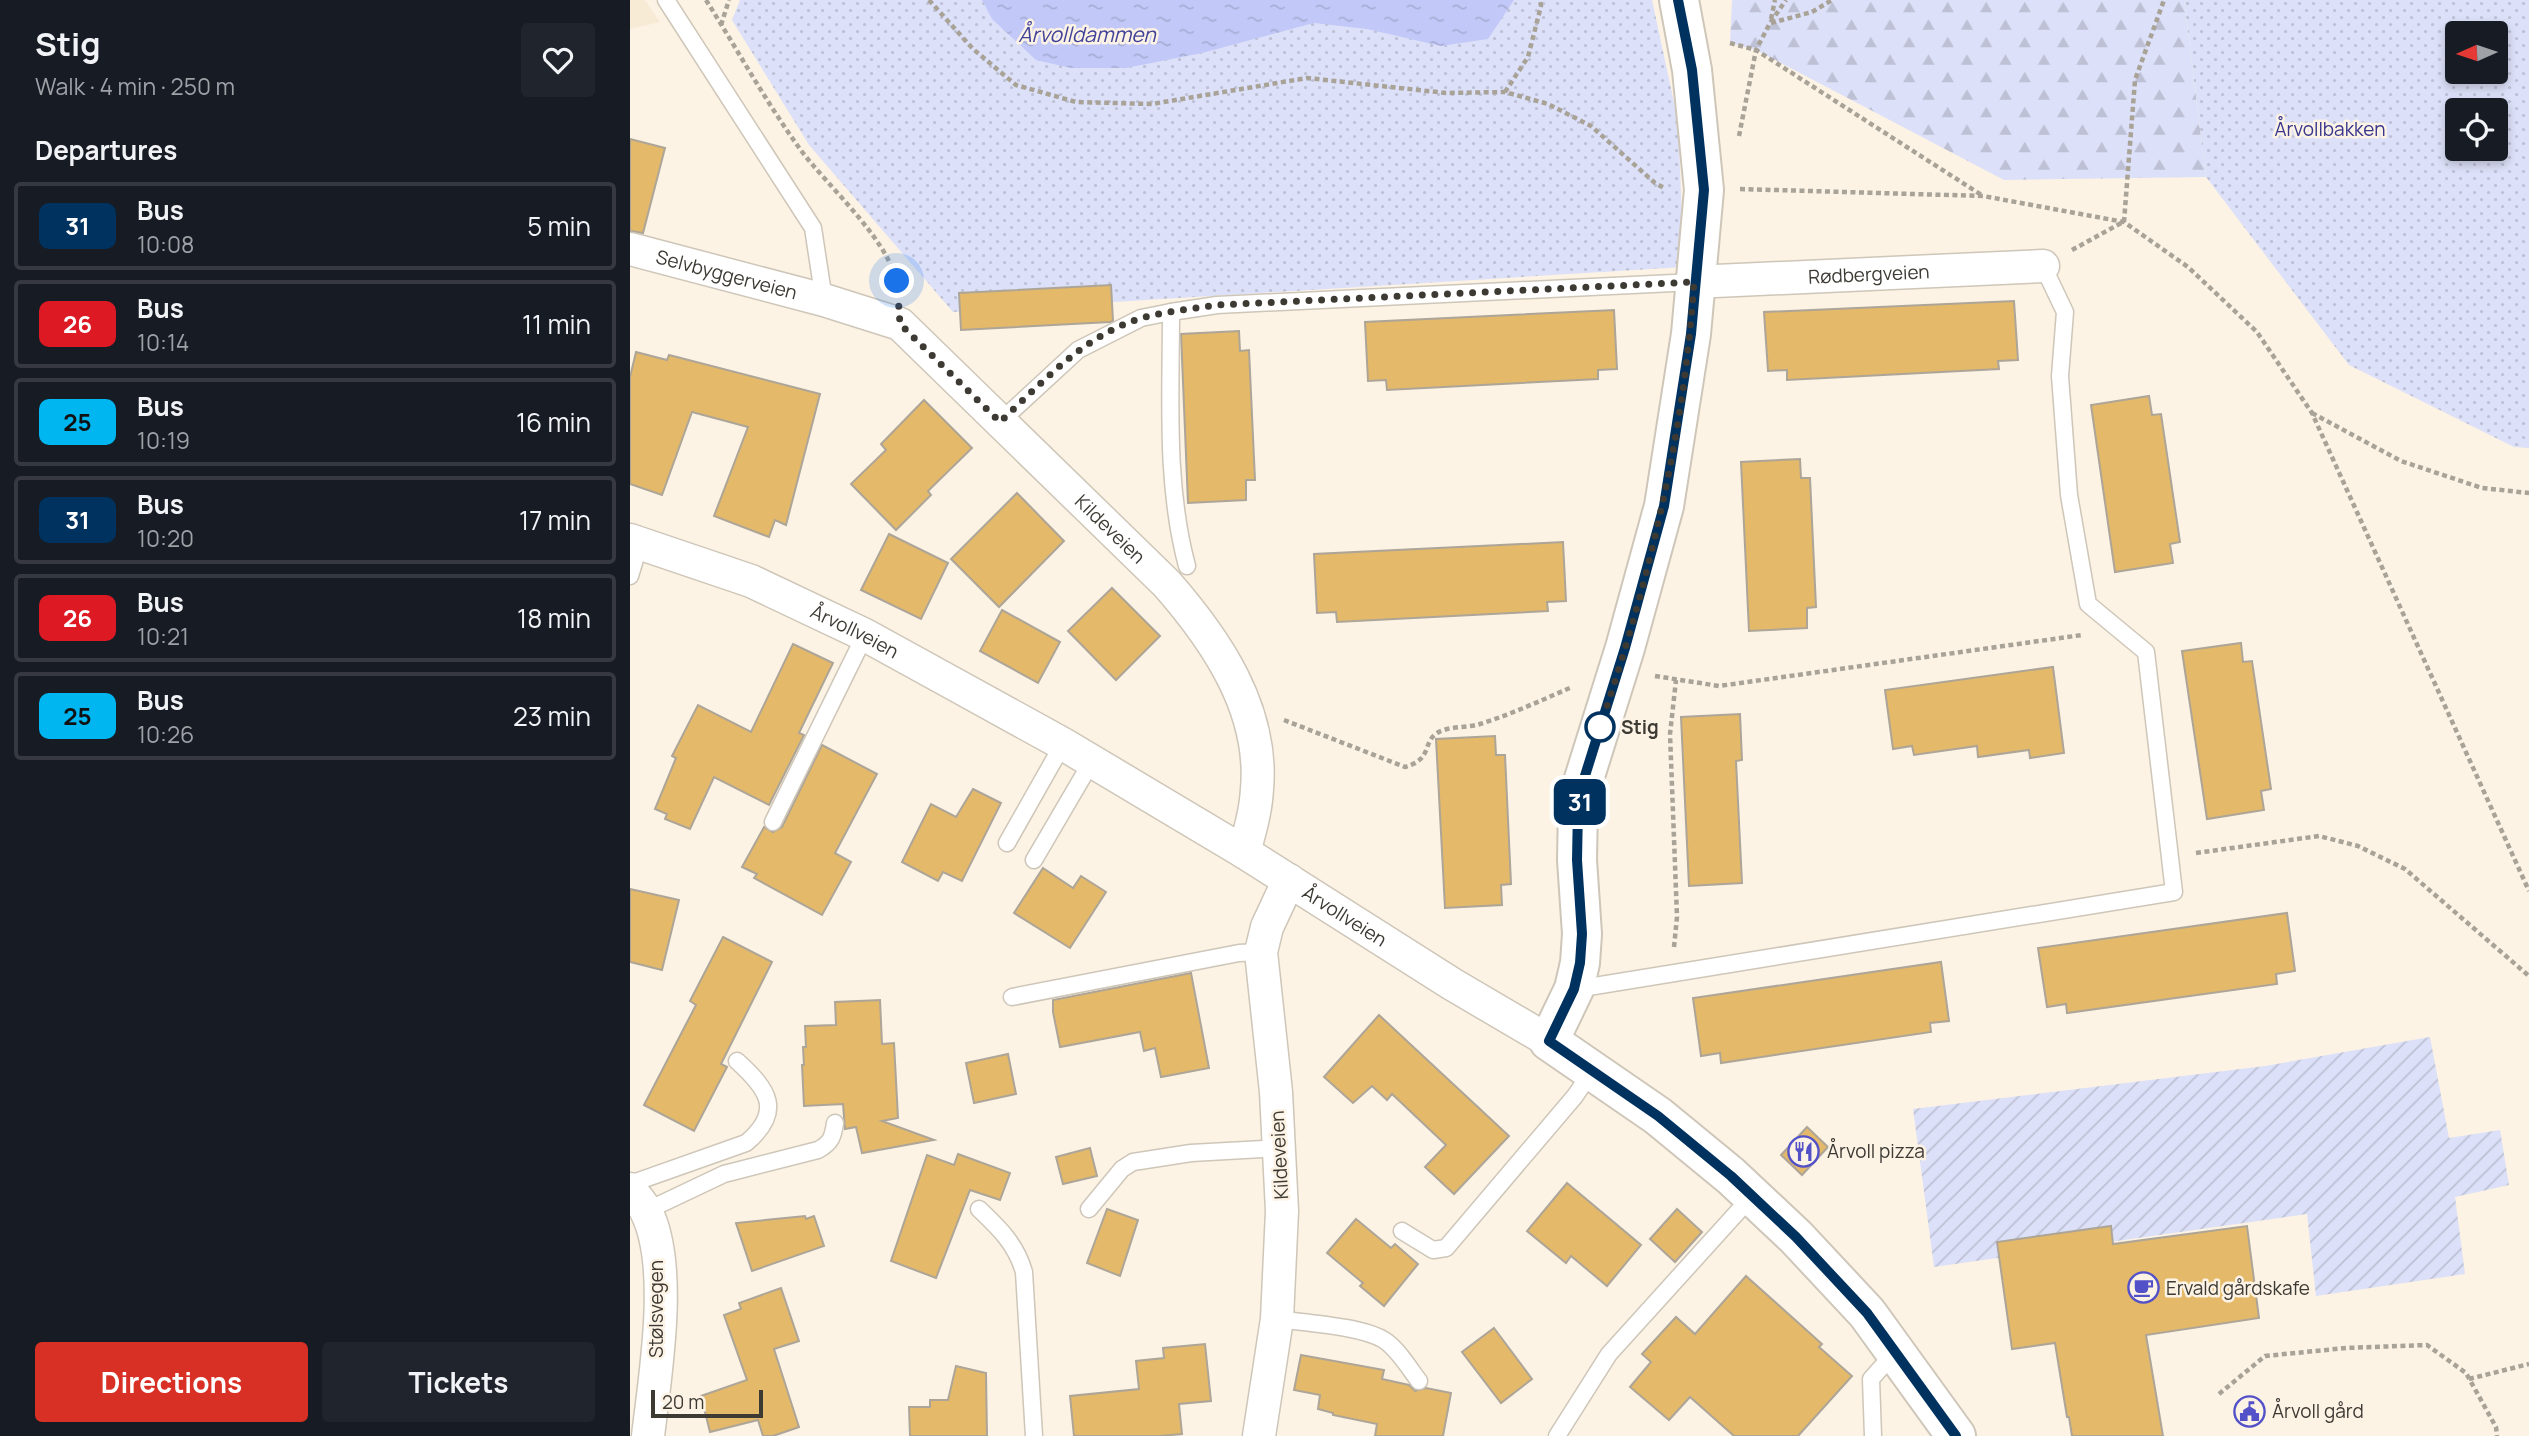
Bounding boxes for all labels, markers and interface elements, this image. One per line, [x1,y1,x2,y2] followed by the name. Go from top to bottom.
[1018,20,1157,48] water label: Årvolldammen
[35,21,101,66] text: Stig
[2445,21,2508,84] north arrow
[2445,21,2508,161] map controls
[521,23,595,97] button: heart
[35,70,235,102] text: Walk · 4 min · 250 m
[2445,98,2508,161] button: locate
[2275,116,2385,142] park label: Årvollbakken
[35,132,177,168] text: Departures
[137,192,184,228] text: Bus
[527,208,591,244] text: 5 min
[65,209,90,242] text: 31
[137,228,194,260] text: 10:08
[653,243,800,305] street label: Selvbyggerveien
[1808,258,1930,290] street label: Rødbergveien
[879,263,914,298] your location
[137,290,184,326] text: Bus
[522,306,591,342] text: 11 min
[63,307,92,340] text: 26
[137,326,189,358] text: 10:14
[137,388,184,424] text: Bus
[516,404,591,440] text: 16 min
[63,405,92,438] text: 25
[137,424,190,456] text: 10:19
[137,486,184,522] text: Bus
[1069,489,1151,569] street label: Kildeveien
[519,502,591,538] text: 17 min
[65,503,90,536] text: 31
[137,522,194,554] text: 10:20
[137,584,184,620] text: Bus
[807,598,903,664] street label: Årvollveien
[517,600,591,636] text: 18 min
[63,601,92,634] text: 26
[137,620,189,652] text: 10:21
[137,682,184,718] text: Bus
[513,698,591,734] text: 23 min
[63,699,92,732] text: 25
[1585,712,1615,742] marker: Stig
[1621,714,1659,740] place label: Stig
[137,718,194,750] text: 10:26
[1548,779,1612,825] line badge: 31
[1568,785,1592,818] text: 31
[1298,879,1392,952] street label: Årvollveien
[1264,1110,1294,1200] street label: Kildeveien
[1787,1134,1821,1168] restaurant icon: Årvoll pizza
[1827,1138,1925,1164] place label: Årvoll pizza
[643,1260,669,1358] street label: Stølsvegen
[2126,1271,2160,1305] cafe icon: Ervald gårdskafe
[2166,1275,2310,1301] place label: Ervald gårdskafe
[35,1342,308,1422] button: Directions
[322,1342,595,1422] button: Tickets
[651,1387,763,1419] scale bar
[662,1389,704,1415] text: 20 m
[2232,1394,2266,1428] public building icon: Årvoll gård
[2272,1398,2364,1424] place label: Årvoll gård

